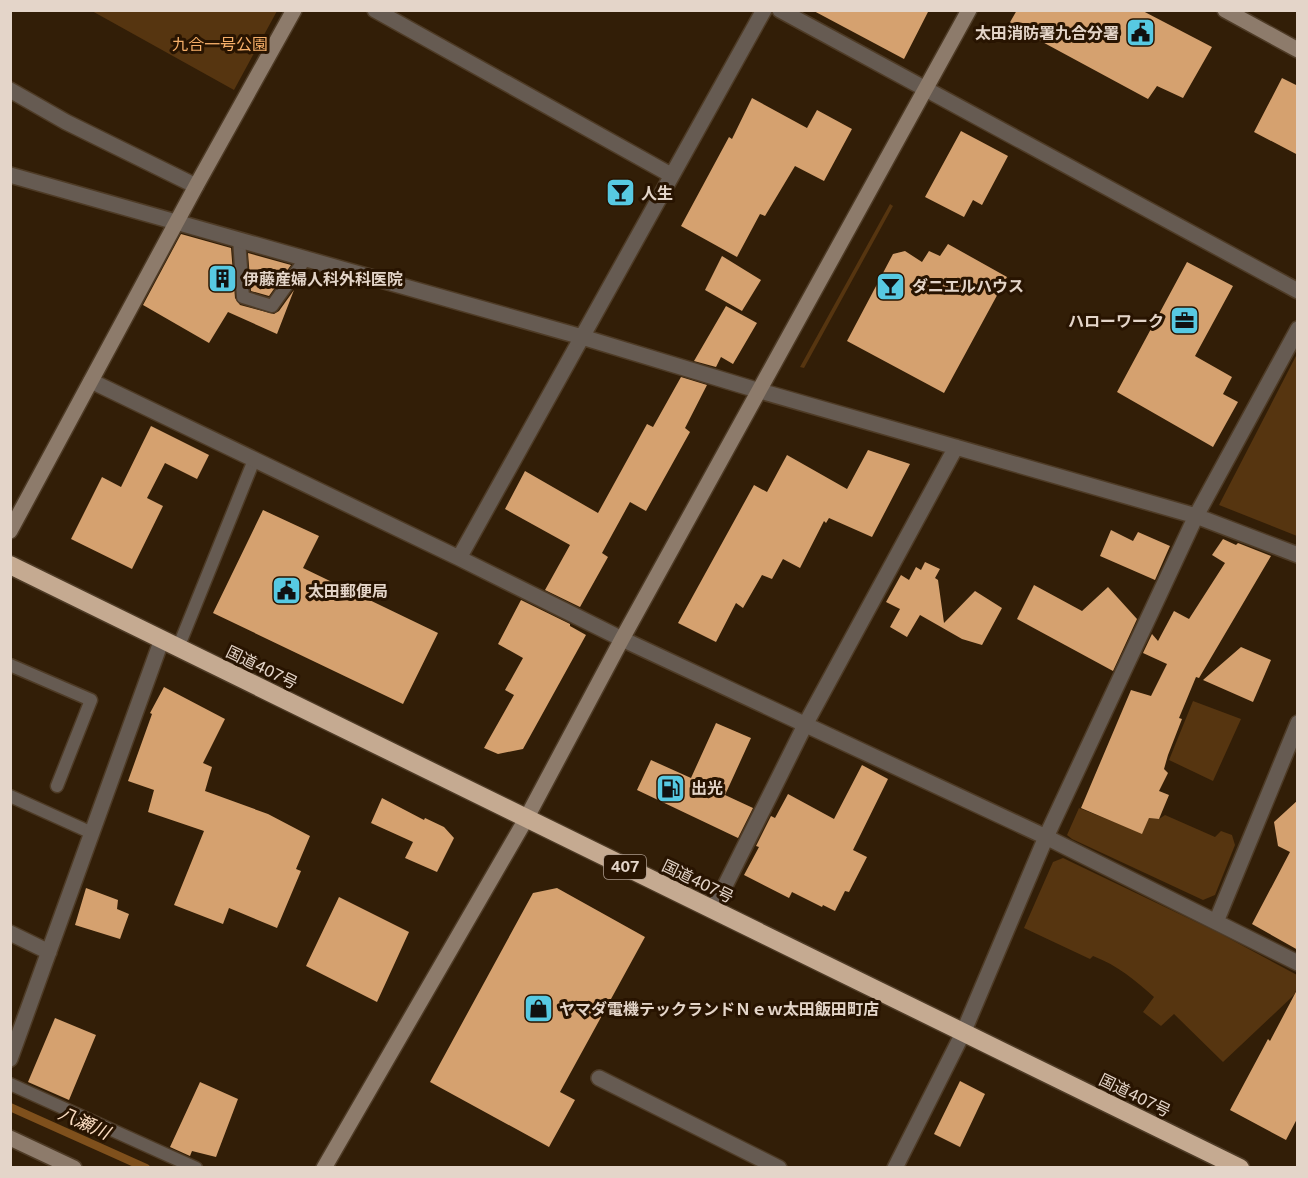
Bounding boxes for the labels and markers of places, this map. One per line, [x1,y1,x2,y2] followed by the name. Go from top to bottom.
[1124,17,1156,49] public building icon: 太田消防署九合分署
[975,24,1119,43] place label: 太田消防署九合分署
[604,177,636,209] bar icon: 人生
[641,184,673,203] place label: 人生
[206,263,238,295] building icon: 伊藤産婦人科外科医院
[242,270,403,289] place label: 伊藤産婦人科外科医院
[875,270,907,302] bar icon: ダニエルハウス
[912,277,1024,296] place label: ダニエルハウス
[1169,305,1201,337] office icon: ハローワーク
[1068,312,1164,331] place label: ハローワーク
[271,575,303,607] public building icon: 太田郵便局
[308,582,388,601] place label: 太田郵便局
[654,772,686,804] fuel station icon: 出光
[691,779,723,798] place label: 出光
[522,993,554,1025] shop icon: ヤマダ電機テックランドＮｅｗ太田飯田町店
[559,1000,879,1019] place label: ヤマダ電機テックランドＮｅｗ太田飯田町店

